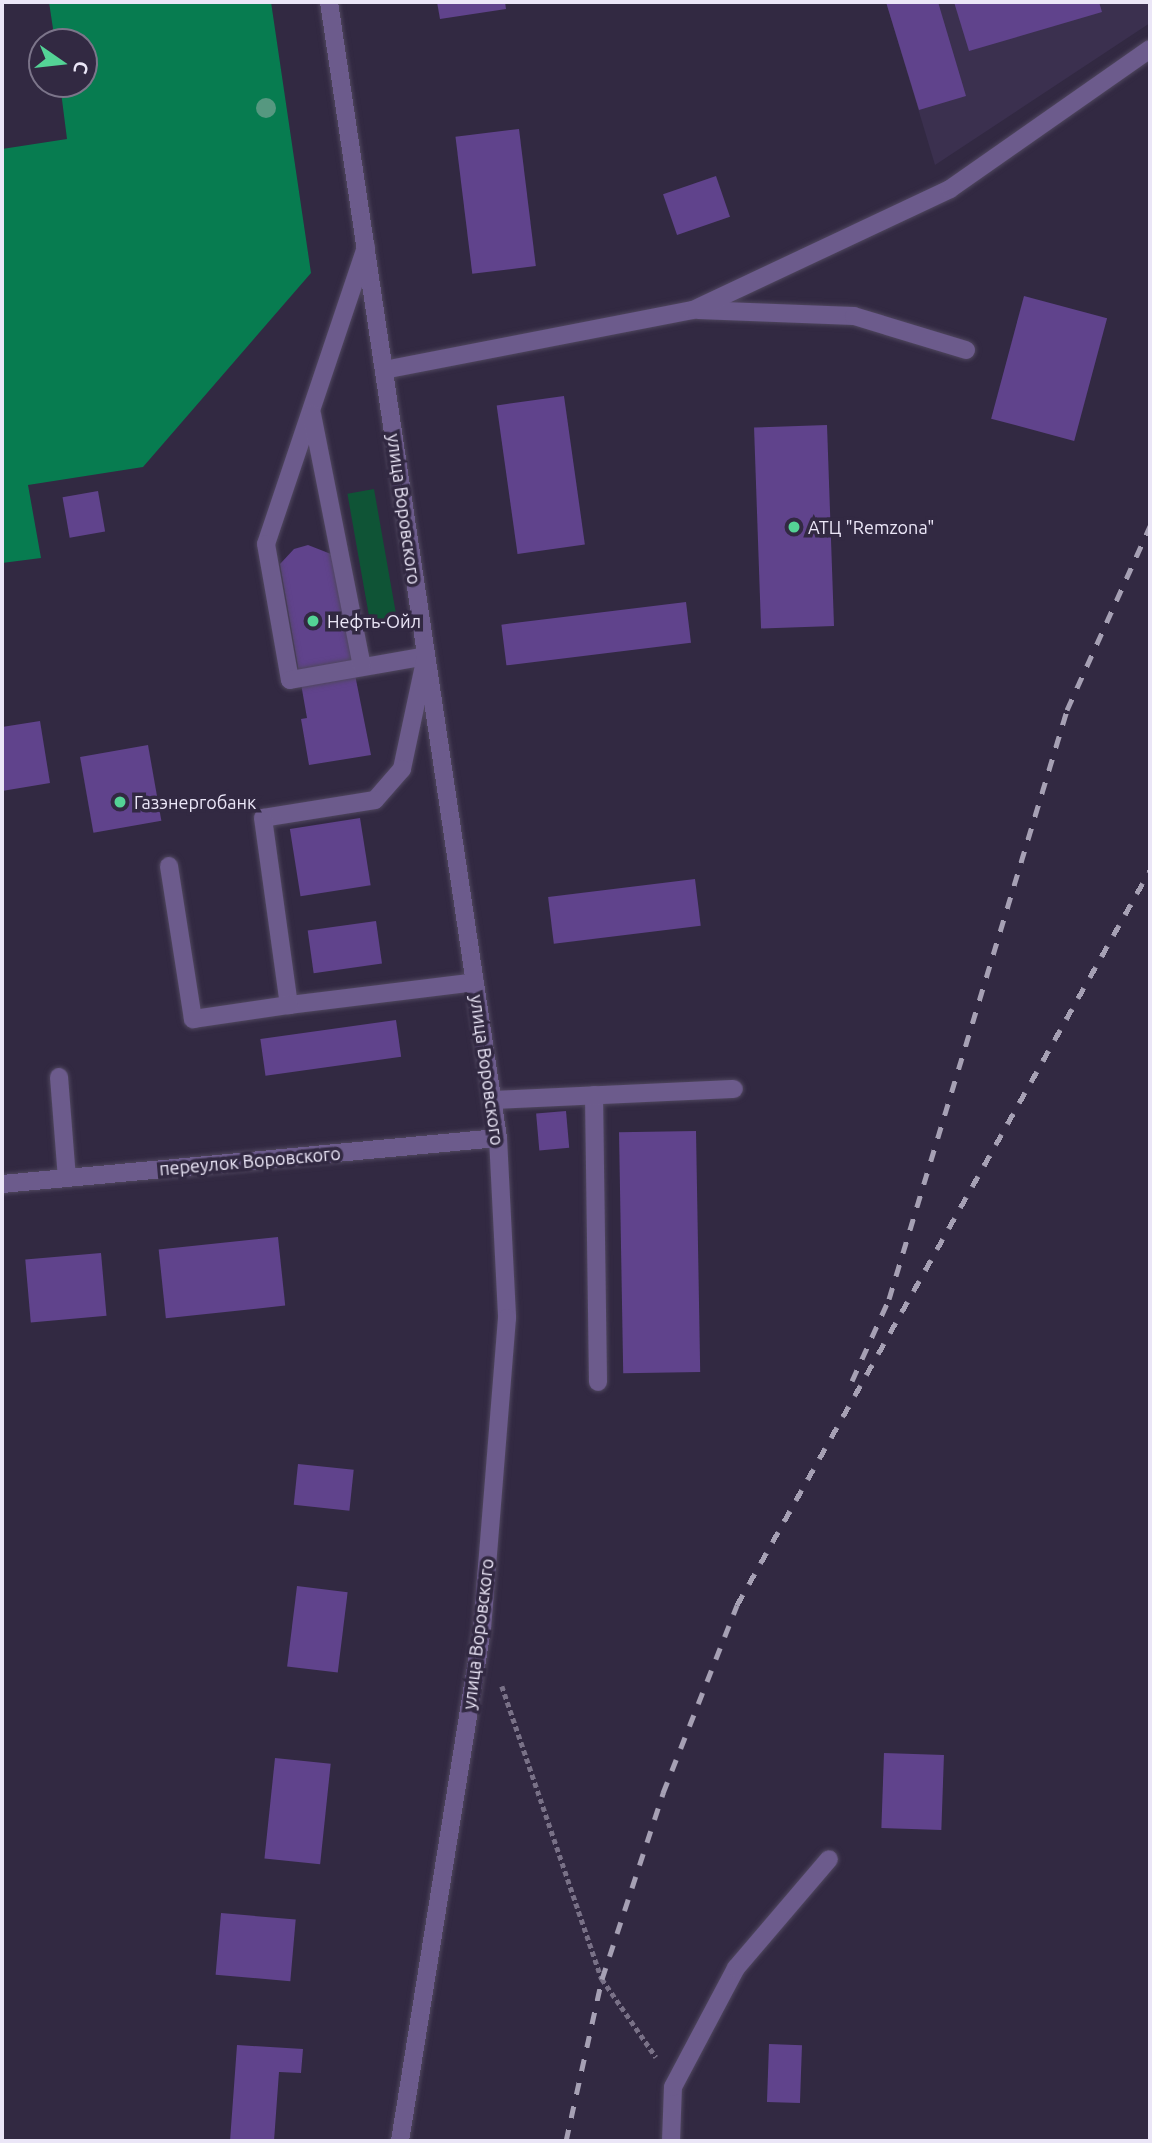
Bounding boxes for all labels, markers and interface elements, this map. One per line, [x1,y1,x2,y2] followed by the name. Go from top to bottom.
[28,28,98,98] north arrow
[69,59,94,76] text: С
[383,432,425,586] street label: улица Воровского
[808,516,935,538] place label: АТЦ "Remzona"
[786,519,802,535] marker: АТЦ "Remzona"
[327,610,421,632] place label: Нефть-Ойл
[305,613,321,629] marker: Нефть-Ойл
[134,791,256,813] place label: Газэнергобанк
[112,794,128,810] marker: Газэнергобанк
[466,993,508,1147] street label: улица Воровского
[158,1142,342,1180] street label: переулок Воровского
[458,1557,498,1711] street label: улица Воровского

